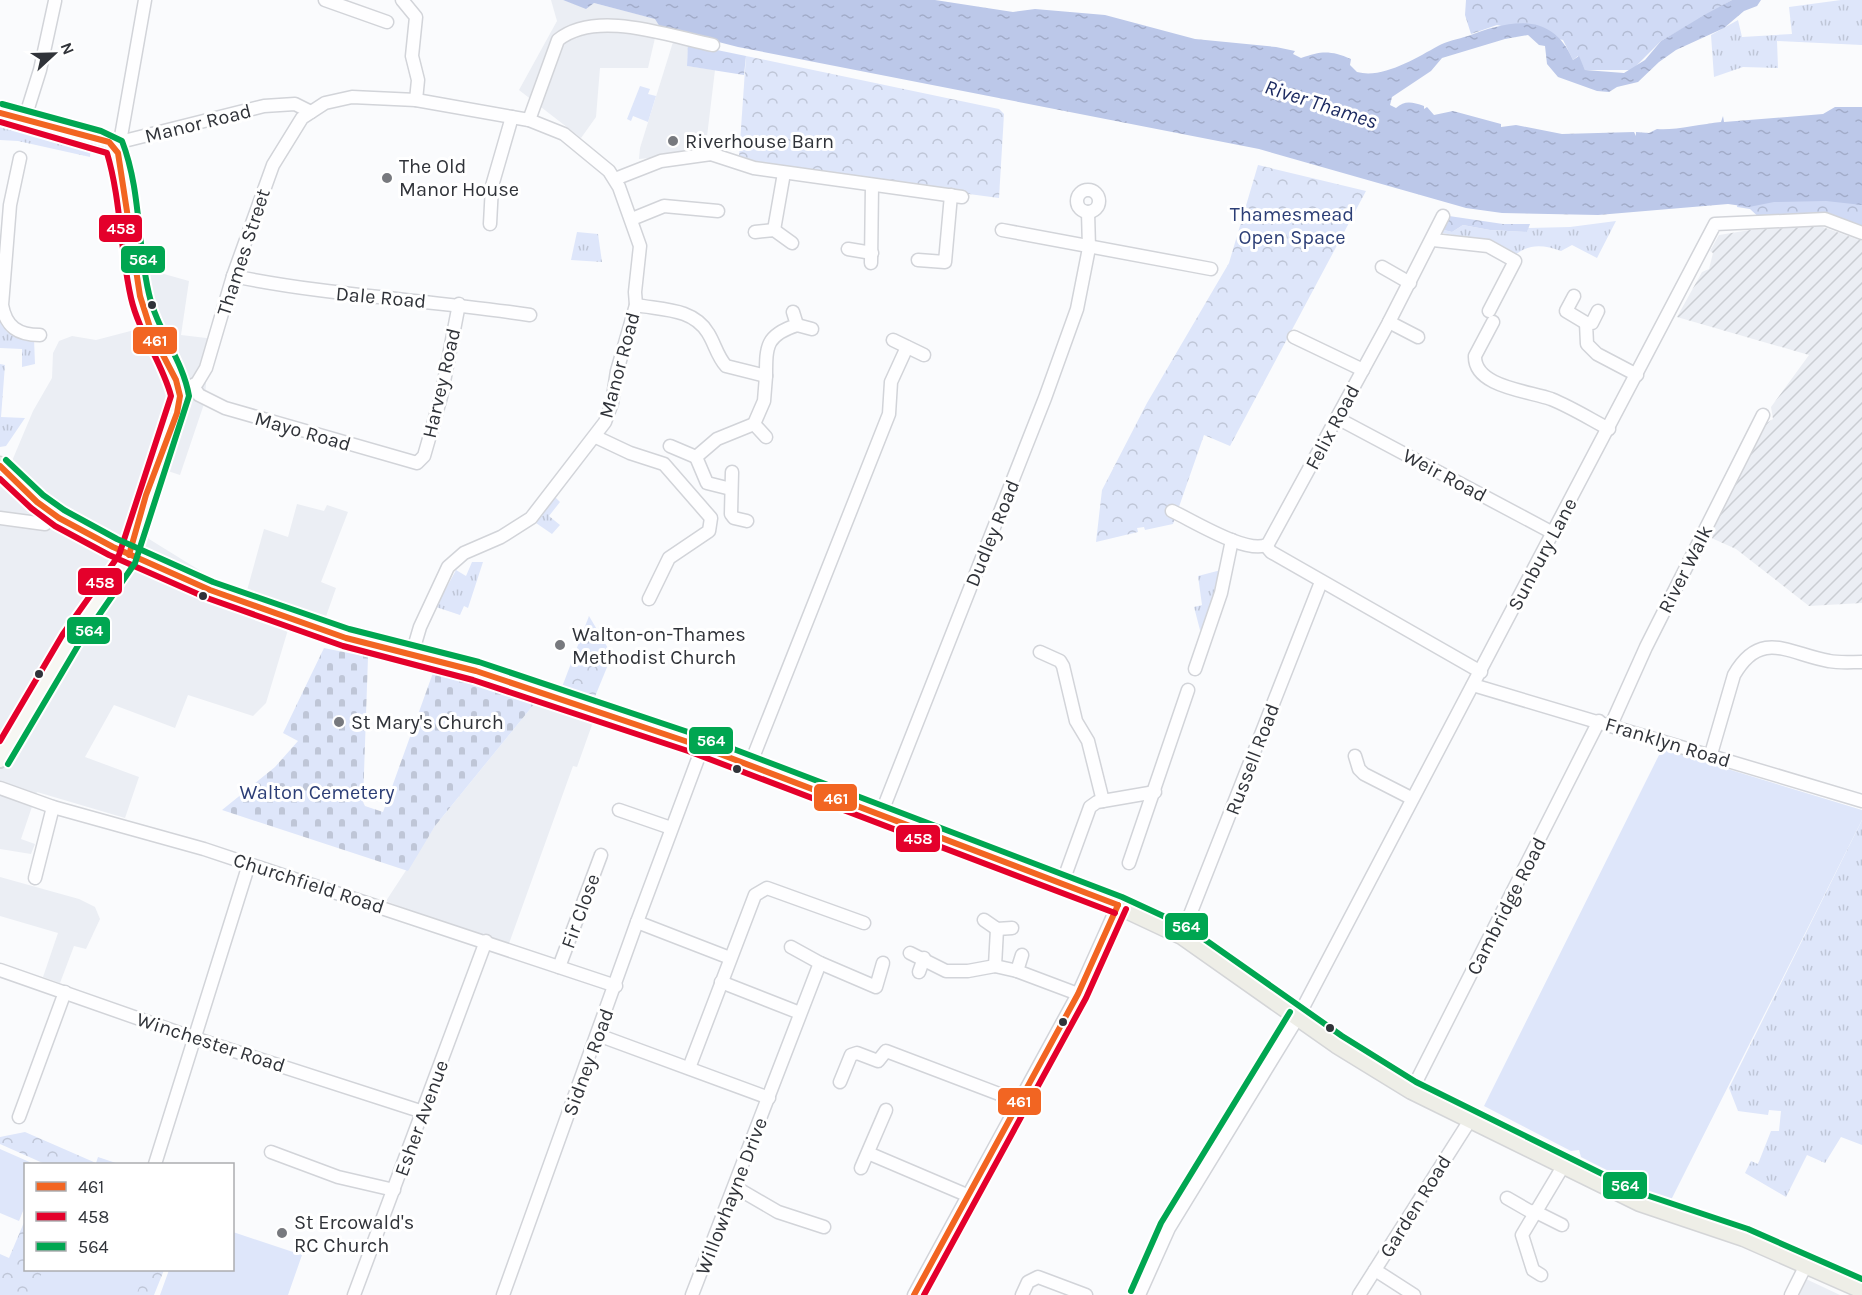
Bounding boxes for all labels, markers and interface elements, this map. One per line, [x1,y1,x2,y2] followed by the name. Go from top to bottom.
[24,24,84,84] north arrow
[56,40,78,57] text: N
[1262,75,1380,134] water label: River Thames
[142,99,254,148] street label: Manor Road
[685,130,834,153] place label: Riverhouse Barn
[666,134,680,148] marker: Riverhouse Barn
[399,155,519,201] place label: The Old Manor House
[380,171,394,185] marker: The Old Manor House
[212,185,275,319] street label: Thames Street
[1230,203,1354,249] park label: Thamesmead Open Space
[98,214,143,243] line badge: 458
[106,219,136,238] text: 458
[120,245,166,274] line badge: 564
[129,250,158,269] text: 564
[335,282,427,313] street label: Dale Road
[146,299,158,311] unlabelled marker
[594,310,645,421] street label: Manor Road
[132,326,178,355] line badge: 461
[418,326,465,440] street label: Harvey Road
[143,331,167,350] text: 461
[1301,381,1364,474] street label: Felix Road
[252,407,354,456] street label: Mayo Road
[1399,444,1491,507] street label: Weir Road
[961,476,1024,590] street label: Dudley Road
[1503,494,1582,614] street label: Sunbury Lane
[1653,521,1717,617] street label: River Walk
[77,567,123,596] line badge: 458
[85,573,115,592] text: 458
[197,590,209,602] unlabelled marker
[66,616,111,645] line badge: 564
[75,621,104,640] text: 564
[572,623,746,669] place label: Walton-on-Thames Methodist Church
[553,638,567,652] marker: Walton-on-Thames Methodist Church
[33,668,45,680] unlabelled marker
[1221,700,1284,818] street label: Russell Road
[351,711,504,734] place label: St Mary's Church
[1602,712,1733,772] street label: Franklyn Road
[332,715,346,729] marker: St Mary's Church
[688,726,734,755] line badge: 564
[697,731,726,750] text: 564
[731,763,743,775] unlabelled marker
[240,781,394,804] park label: Walton Cemetery
[813,783,858,812] line badge: 461
[824,789,848,808] text: 461
[895,824,941,853] line badge: 458
[903,829,933,848] text: 458
[1462,834,1551,979] street label: Cambridge Road
[230,848,387,919] street label: Churchfield Road
[556,871,605,952] street label: Fir Close
[1164,912,1209,941] line badge: 564
[1172,917,1201,936] text: 564
[558,1005,618,1119] street label: Sidney Road
[134,1008,288,1077] street label: Winchester Road
[1057,1016,1069,1028] unlabelled marker
[1324,1022,1336,1034] unlabelled marker
[390,1057,453,1179] street label: Esher Avenue
[997,1087,1042,1116] line badge: 461
[1007,1092,1031,1111] text: 461
[691,1114,772,1278] street label: Willowhayne Drive
[1375,1151,1456,1262] street label: Garden Road
[24,1163,234,1271] legend
[1602,1171,1648,1200] line badge: 564
[78,1176,104,1198] text: 461
[1611,1176,1640,1195] text: 564
[78,1206,109,1228] text: 458
[294,1211,414,1257] place label: St Ercowald's RC Church
[275,1226,289,1240] marker: St Ercowald's RC Church
[78,1236,109,1258] text: 564

